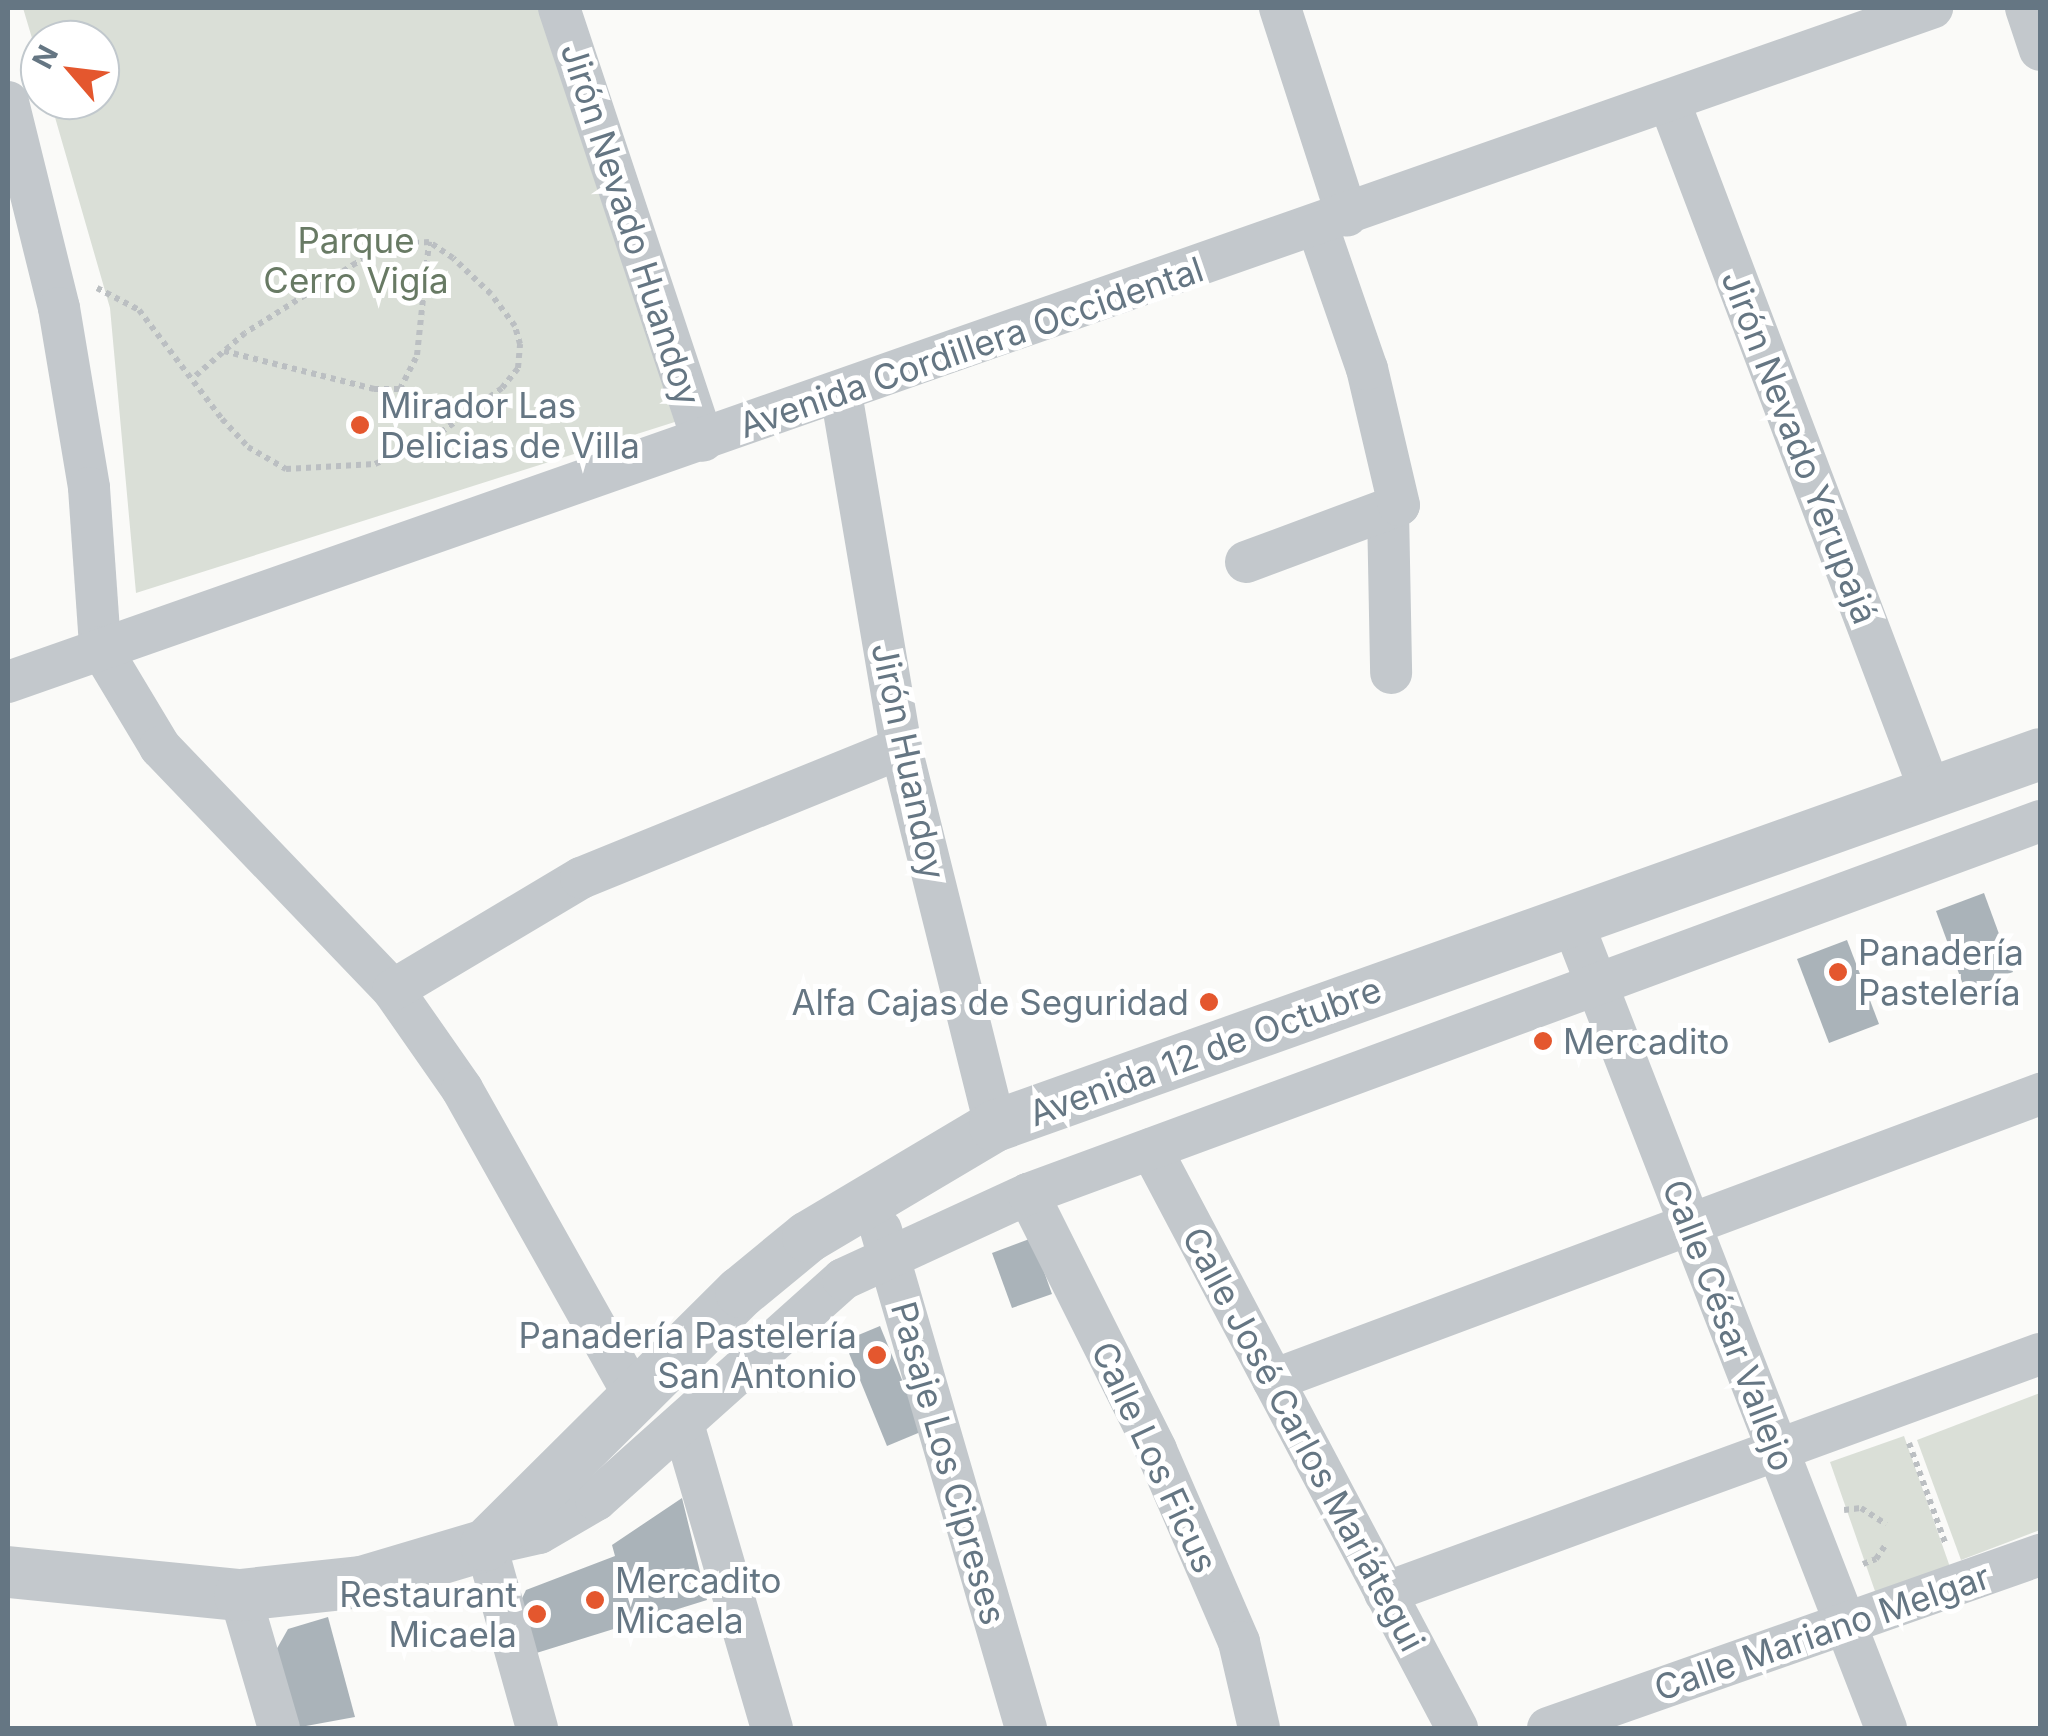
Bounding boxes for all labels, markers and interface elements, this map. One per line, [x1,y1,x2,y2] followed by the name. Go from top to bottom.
[20,20,120,120] north arrow
[553,38,709,410] street label: Jirón Nevado Huandoy
[25,39,65,74] text: N
[263,219,449,301] park label: Parque Cerro Vigía
[734,248,1208,446] street label: Avenida Cordillera Occidental
[1713,264,1887,630] street label: Jirón Nevado Yerupajá
[380,384,640,466] place label: Mirador Las Delicias de Villa
[349,414,371,436] marker: Mirador Las Delicias de Villa
[863,639,955,883] street label: Jirón Huandoy
[1858,931,2024,1013] place label: Panadería Pastelería
[1827,961,1849,983] marker: Panadería Pastelería
[1023,968,1387,1134] street label: Avenida 12 de Octubre
[791,981,1189,1023] place label: Alfa Cajas de Seguridad
[1198,991,1220,1013] marker: Alfa Cajas de Seguridad
[1563,1020,1730,1062] place label: Mercadito
[1532,1030,1554,1052] marker: Mercadito
[1654,1174,1804,1476] street label: Calle César Vallejo
[1174,1220,1434,1658] street label: Calle José Carlos Mariátegui
[883,1297,1015,1629] street label: Pasaje Los Cipreses
[518,1314,857,1396] place label: Panadería Pastelería San Antonio
[1083,1335,1227,1579] street label: Calle Los Ficus
[866,1344,888,1366] marker: Panadería Pastelería San Antonio
[1649,1555,1995,1709] street label: Calle Mariano Melgar
[615,1559,782,1641] place label: Mercadito Micaela
[339,1573,517,1655] place label: Restaurant Micaela
[584,1589,606,1611] marker: Mercadito Micaela
[526,1603,548,1625] marker: Restaurant Micaela

